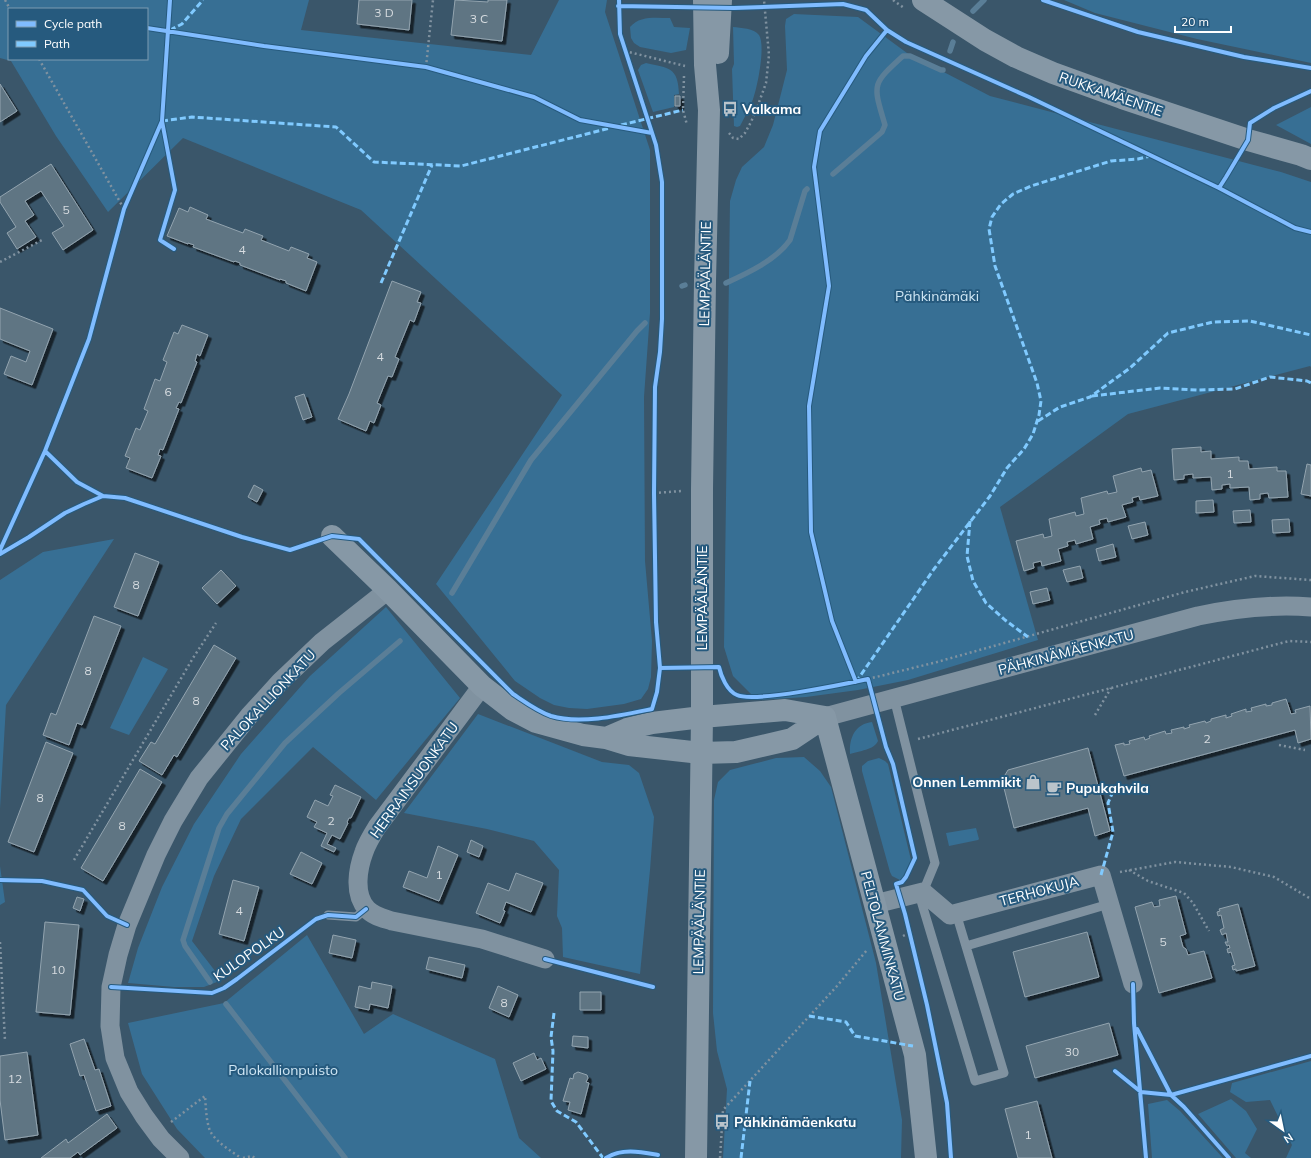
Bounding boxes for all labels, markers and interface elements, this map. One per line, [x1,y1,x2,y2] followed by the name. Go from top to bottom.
[374,5,394,20] house number: 3 D
[8,8,148,60] legend
[1175,8,1231,34] scale bar
[470,11,488,26] house number: 3 C
[1181,14,1209,29] text: 20 m
[44,16,102,31] text: Cycle path
[44,36,70,51] text: Path
[1057,68,1165,120] street label: RUKKAMÄENTIE
[721,100,739,118] bus stop icon: Valkama
[741,100,801,118] place label: Valkama
[62,202,70,217] house number: 5
[695,221,715,327] street label: LEMPÄÄLÄNTIE
[238,242,246,257] house number: 4
[895,287,979,305] park label: Pähkinämäki
[376,349,384,364] house number: 4
[164,384,172,399] house number: 6
[1226,466,1234,481] house number: 1
[693,546,711,650] street label: LEMPÄÄLÄNTIE
[132,577,140,592] house number: 8
[996,625,1136,679] street label: PÄHKINÄMÄENKATU
[217,646,319,754] street label: PALOKALLIONKATU
[84,663,92,678] house number: 8
[192,693,200,708] house number: 8
[366,718,462,842] street label: HERRAINSUONKATU
[1203,731,1211,746] house number: 2
[912,773,1022,791] place label: Onnen Lemmikit
[1024,773,1042,791] shop icon: Onnen Lemmikit
[1045,779,1063,797] cafe icon: Pupukahvila
[1066,779,1149,797] place label: Pupukahvila
[36,790,44,805] house number: 8
[327,813,335,828] house number: 2
[118,818,126,833] house number: 8
[435,867,443,882] house number: 1
[689,869,709,975] street label: LEMPÄÄLÄNTIE
[857,869,909,1003] street label: PELTOLAMMINKATU
[997,872,1081,910] street label: TERHOKUJA
[235,903,243,918] house number: 4
[210,923,288,985] street label: KULOPOLKU
[1159,934,1167,949] house number: 5
[51,962,65,977] house number: 10
[500,995,508,1010] house number: 8
[1065,1044,1079,1059] house number: 30
[228,1061,338,1079] park label: Palokallionpuisto
[8,1071,22,1086] house number: 12
[1263,1110,1303,1150] north arrow
[713,1113,731,1131] bus stop icon: Pähkinämäenkatu
[734,1113,856,1131] place label: Pähkinämäenkatu
[1024,1127,1032,1142] house number: 1
[1281,1130,1296,1147] text: N

